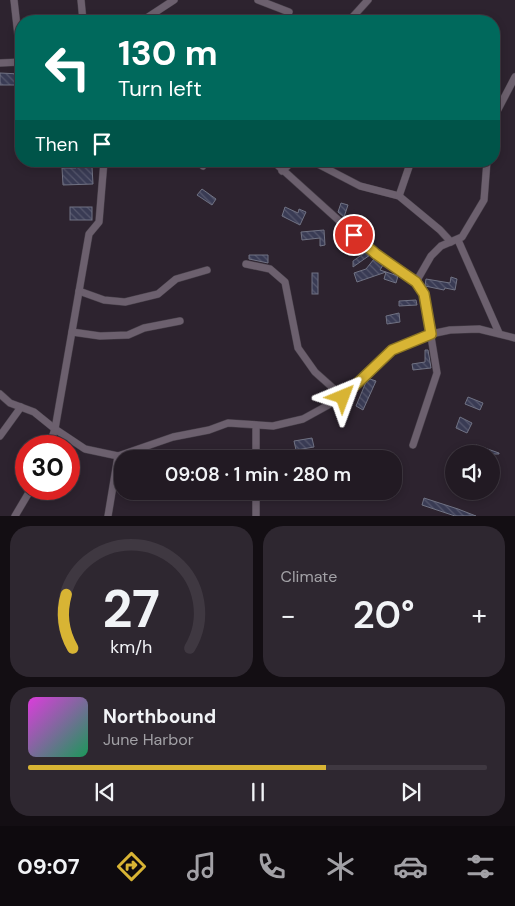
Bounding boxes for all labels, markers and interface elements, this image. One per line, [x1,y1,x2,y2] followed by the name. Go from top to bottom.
[118,30,218,76] text: 130 m
[35,35,100,100] icon: left
[118,74,202,103] text: Turn left
[88,130,116,158] icon: arrive
[35,132,78,157] text: Then
[333,214,375,256] pin
[340,221,368,249] icon: arrive
[316,370,368,422] position arrow
[15,435,80,500] speed limit sign: 30
[445,445,500,500] map controls
[445,445,500,500] button: sound
[165,462,351,487] text: 09:08 · 1 min · 280 m
[281,566,337,587] text: Climate
[102,575,160,643] text: 27
[353,590,415,640] text: 20°
[281,597,296,634] text: −
[472,597,487,634] text: +
[110,635,152,659] text: km/h
[103,704,216,729] text: Northbound
[103,729,194,750] text: June Harbor
[91,778,119,806] icon: previous
[244,778,272,806] icon: pause
[397,778,425,806] icon: next
[114,849,149,884] icon: directions
[184,849,219,884] icon: music
[254,849,289,884] icon: phone
[323,849,358,884] icon: climate
[393,849,428,884] icon: car
[463,849,498,884] icon: filters
[17,852,80,881] text: 09:07

